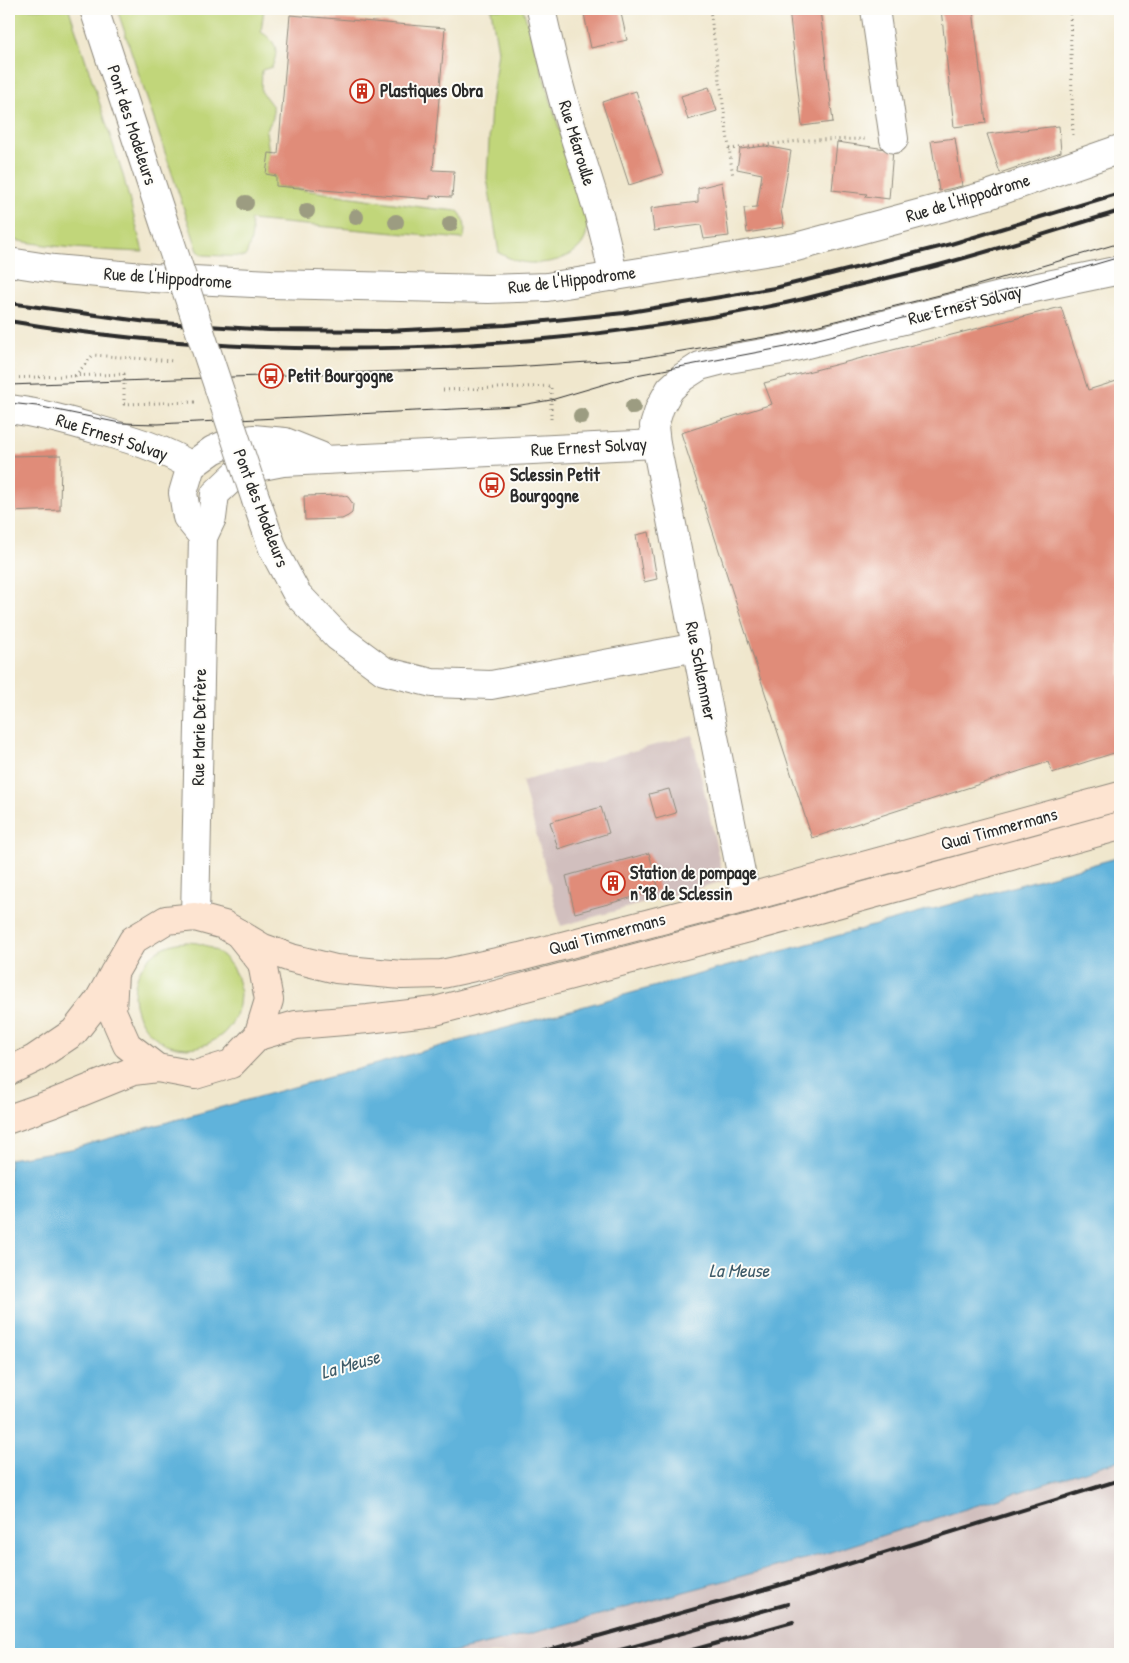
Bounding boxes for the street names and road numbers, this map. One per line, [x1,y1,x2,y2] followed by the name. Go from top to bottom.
[101,62,164,188] street label: Pont des Modeleurs
[553,97,602,189] street label: Rue Méaroulle
[903,167,1033,228] street label: Rue de l'Hippodrome
[507,259,637,300] street label: Rue de l'Hippodrome
[103,261,233,294] street label: Rue de l'Hippodrome
[905,278,1025,331] street label: Rue Ernest Solvay
[53,407,172,466] street label: Rue Ernest Solvay
[530,431,648,462] street label: Rue Ernest Solvay
[227,445,296,571] street label: Pont des Modeleurs
[680,619,723,722] street label: Rue Schlemmer
[185,668,212,786] street label: Rue Marie Defrère
[938,801,1060,856] street label: Quai Timmermans
[546,906,668,961] street label: Quai Timmermans

